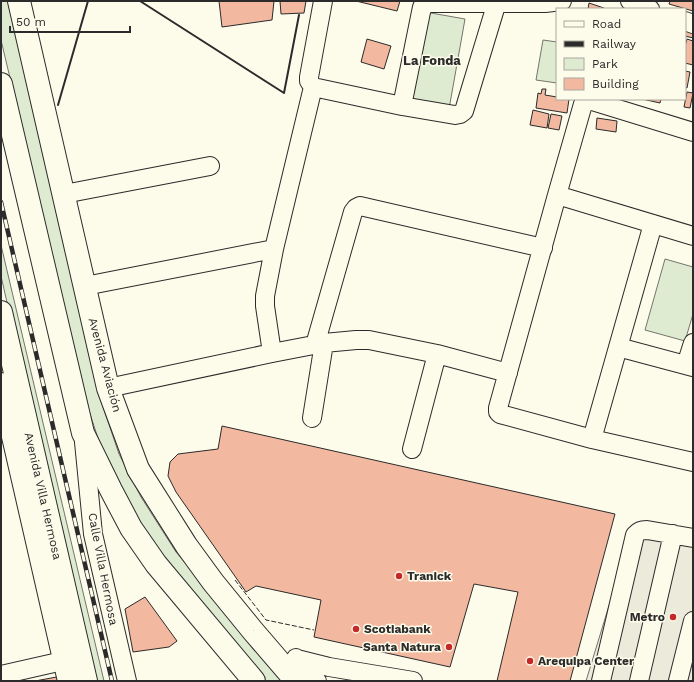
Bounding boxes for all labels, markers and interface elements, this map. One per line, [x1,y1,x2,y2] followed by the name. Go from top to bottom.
[10,8,130,34] scale bar
[556,8,686,100] legend
[16,15,46,29] text: 50 m
[592,17,621,31] text: Road
[592,37,637,51] text: Railway
[403,53,461,68] district label: La Fonda
[592,57,618,71] text: Park
[592,77,639,91] text: Building
[86,316,124,414] street label: Avenida Aviación
[22,431,65,561] street label: Avenida Villa Hermosa
[85,512,121,627] street label: Calle Villa Hermosa
[407,569,452,583] place label: Tranick
[394,571,404,581] marker: Tranick
[630,610,665,624] place label: Metro
[668,612,678,622] marker: Metro
[364,622,431,636] place label: Scotiabank
[351,624,361,634] marker: Scotiabank
[363,640,441,654] place label: Santa Natura
[444,642,454,652] marker: Santa Natura
[538,654,635,668] place label: Arequipa Center
[525,656,535,666] marker: Arequipa Center

